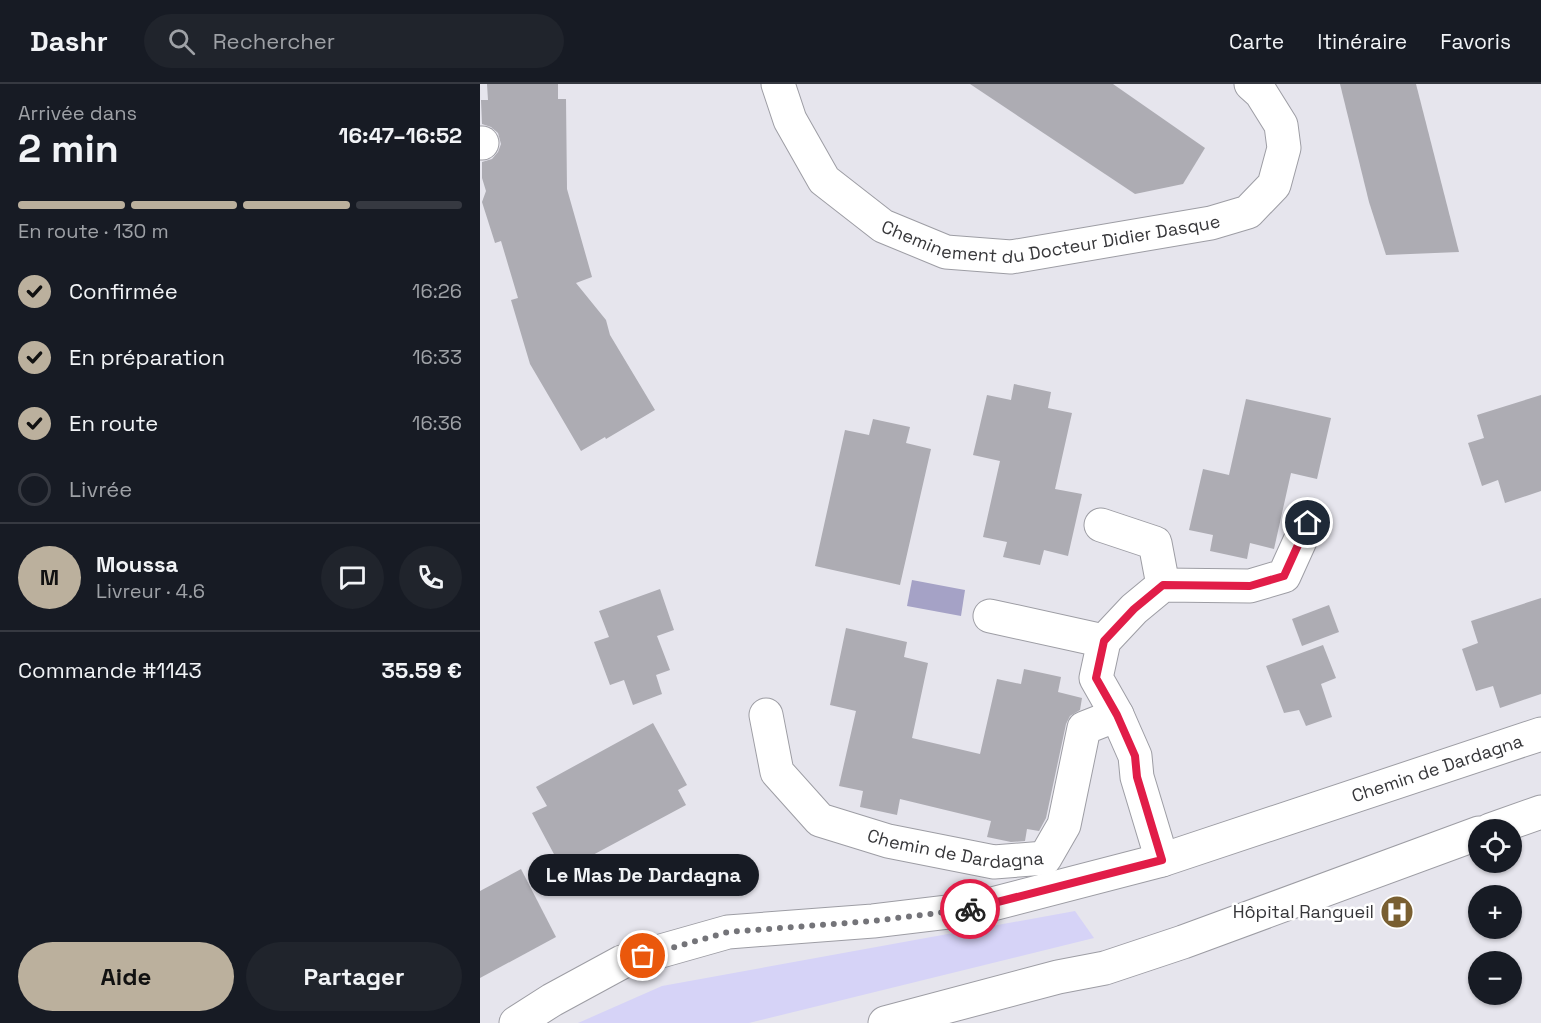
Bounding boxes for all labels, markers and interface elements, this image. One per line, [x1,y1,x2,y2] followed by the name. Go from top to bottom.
[144,14,564,68] search box
[30,23,108,59] text: Dashr
[165,25,198,58] icon: search
[213,27,335,55] text: Rechercher
[1229,28,1284,55] text: Carte
[1317,28,1407,55] text: Itinéraire
[1440,28,1511,55] text: Favoris
[18,100,137,126] text: Arrivée dans
[339,121,462,149] text: 16:47–16:52
[18,124,119,173] text: 2 min
[878,208,1224,230] street label: Cheminement du Docteur Didier Dasque
[878,209,1223,268] text: Cheminement du Docteur Didier Dasque
[18,218,169,244] text: En route · 130 m
[18,275,51,308] icon: check
[69,277,178,305] text: Confirmée
[412,278,462,304] text: 16:26
[18,341,51,374] icon: check
[69,343,225,371] text: En préparation
[412,344,462,370] text: 16:33
[18,407,51,440] icon: check
[69,409,158,437] text: En route
[412,410,462,436] text: 16:36
[69,475,132,503] text: Livrée
[1282,497,1333,548] pin
[1291,506,1324,539] icon: home
[321,546,384,609] button: chat
[399,546,462,609] button: phone
[96,550,178,578] text: Moussa
[40,563,59,591] text: M
[96,578,205,604] text: Livreur · 4.6
[18,656,202,684] text: Commande #1143
[382,656,462,684] text: 35.59 €
[1348,729,1526,807] street label: Chemin de Dardagna
[1468,819,1522,1005] map controls
[1468,819,1522,873] button: locate
[864,823,1045,873] street label: Chemin de Dardagna
[528,854,758,896] callout: Le Mas De Dardagna
[546,862,741,888] text: Le Mas De Dardagna
[940,879,1000,939] courier
[1468,885,1522,939] button: +
[954,893,987,926] icon: bike
[1379,894,1415,930] hospital icon: Hôpital Rangueil
[1233,900,1374,923] place label: Hôpital Rangueil
[617,930,668,981] pin
[626,939,659,972] icon: bag
[18,942,234,1011] button: Aide
[246,942,462,1011] button: Partager
[1468,951,1522,1005] button: −

